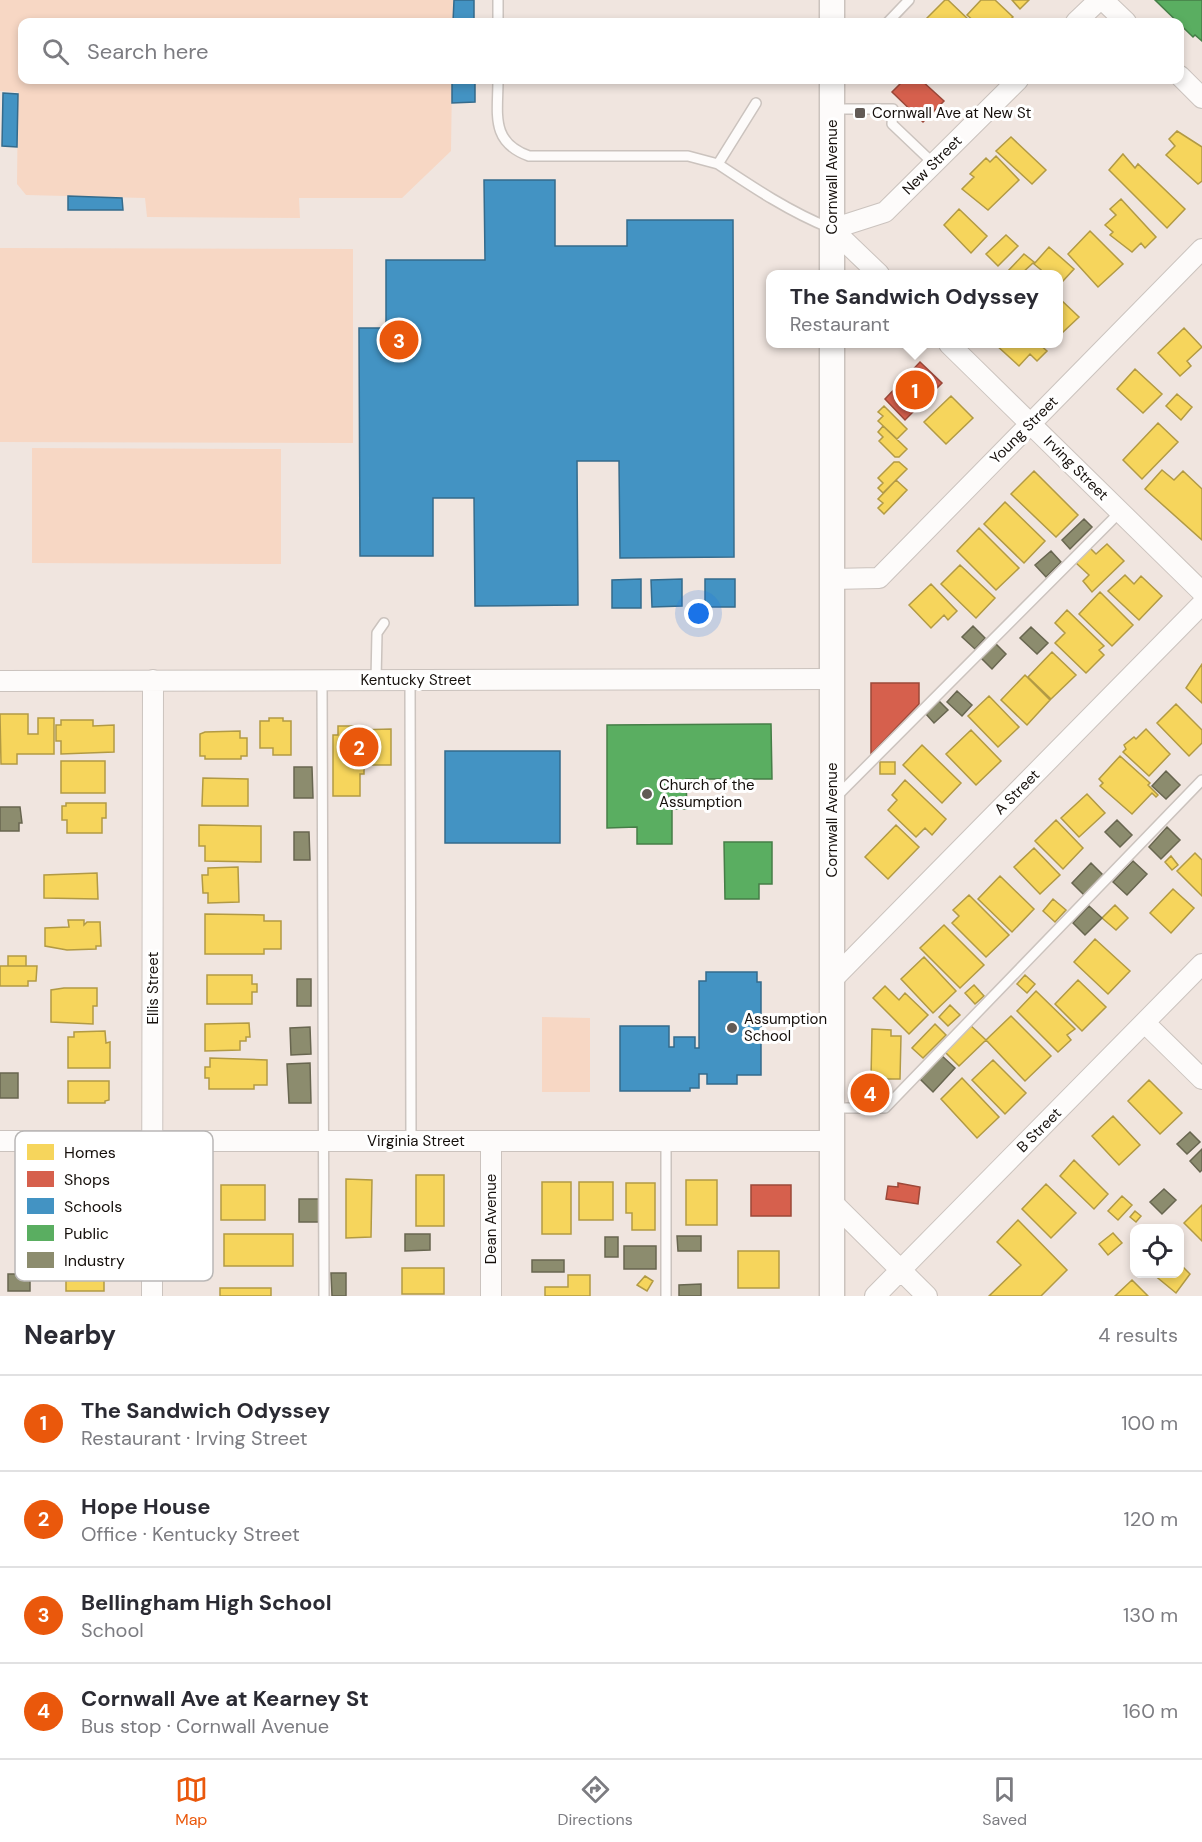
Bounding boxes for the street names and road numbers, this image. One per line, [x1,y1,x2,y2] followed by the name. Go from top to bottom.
[822,120,842,234] street label: Cornwall Avenue
[898,131,966,199] street label: New Street
[986,392,1062,468] street label: Young Street
[1039,431,1113,505] street label: Irving Street
[361,670,472,690] street label: Kentucky Street
[822,763,842,877] street label: Cornwall Avenue
[990,765,1044,819] street label: A Street
[143,951,163,1024] street label: Ellis Street
[1012,1103,1066,1157] street label: B Street
[367,1131,465,1151] street label: Virginia Street
[481,1174,501,1264] street label: Dean Avenue

